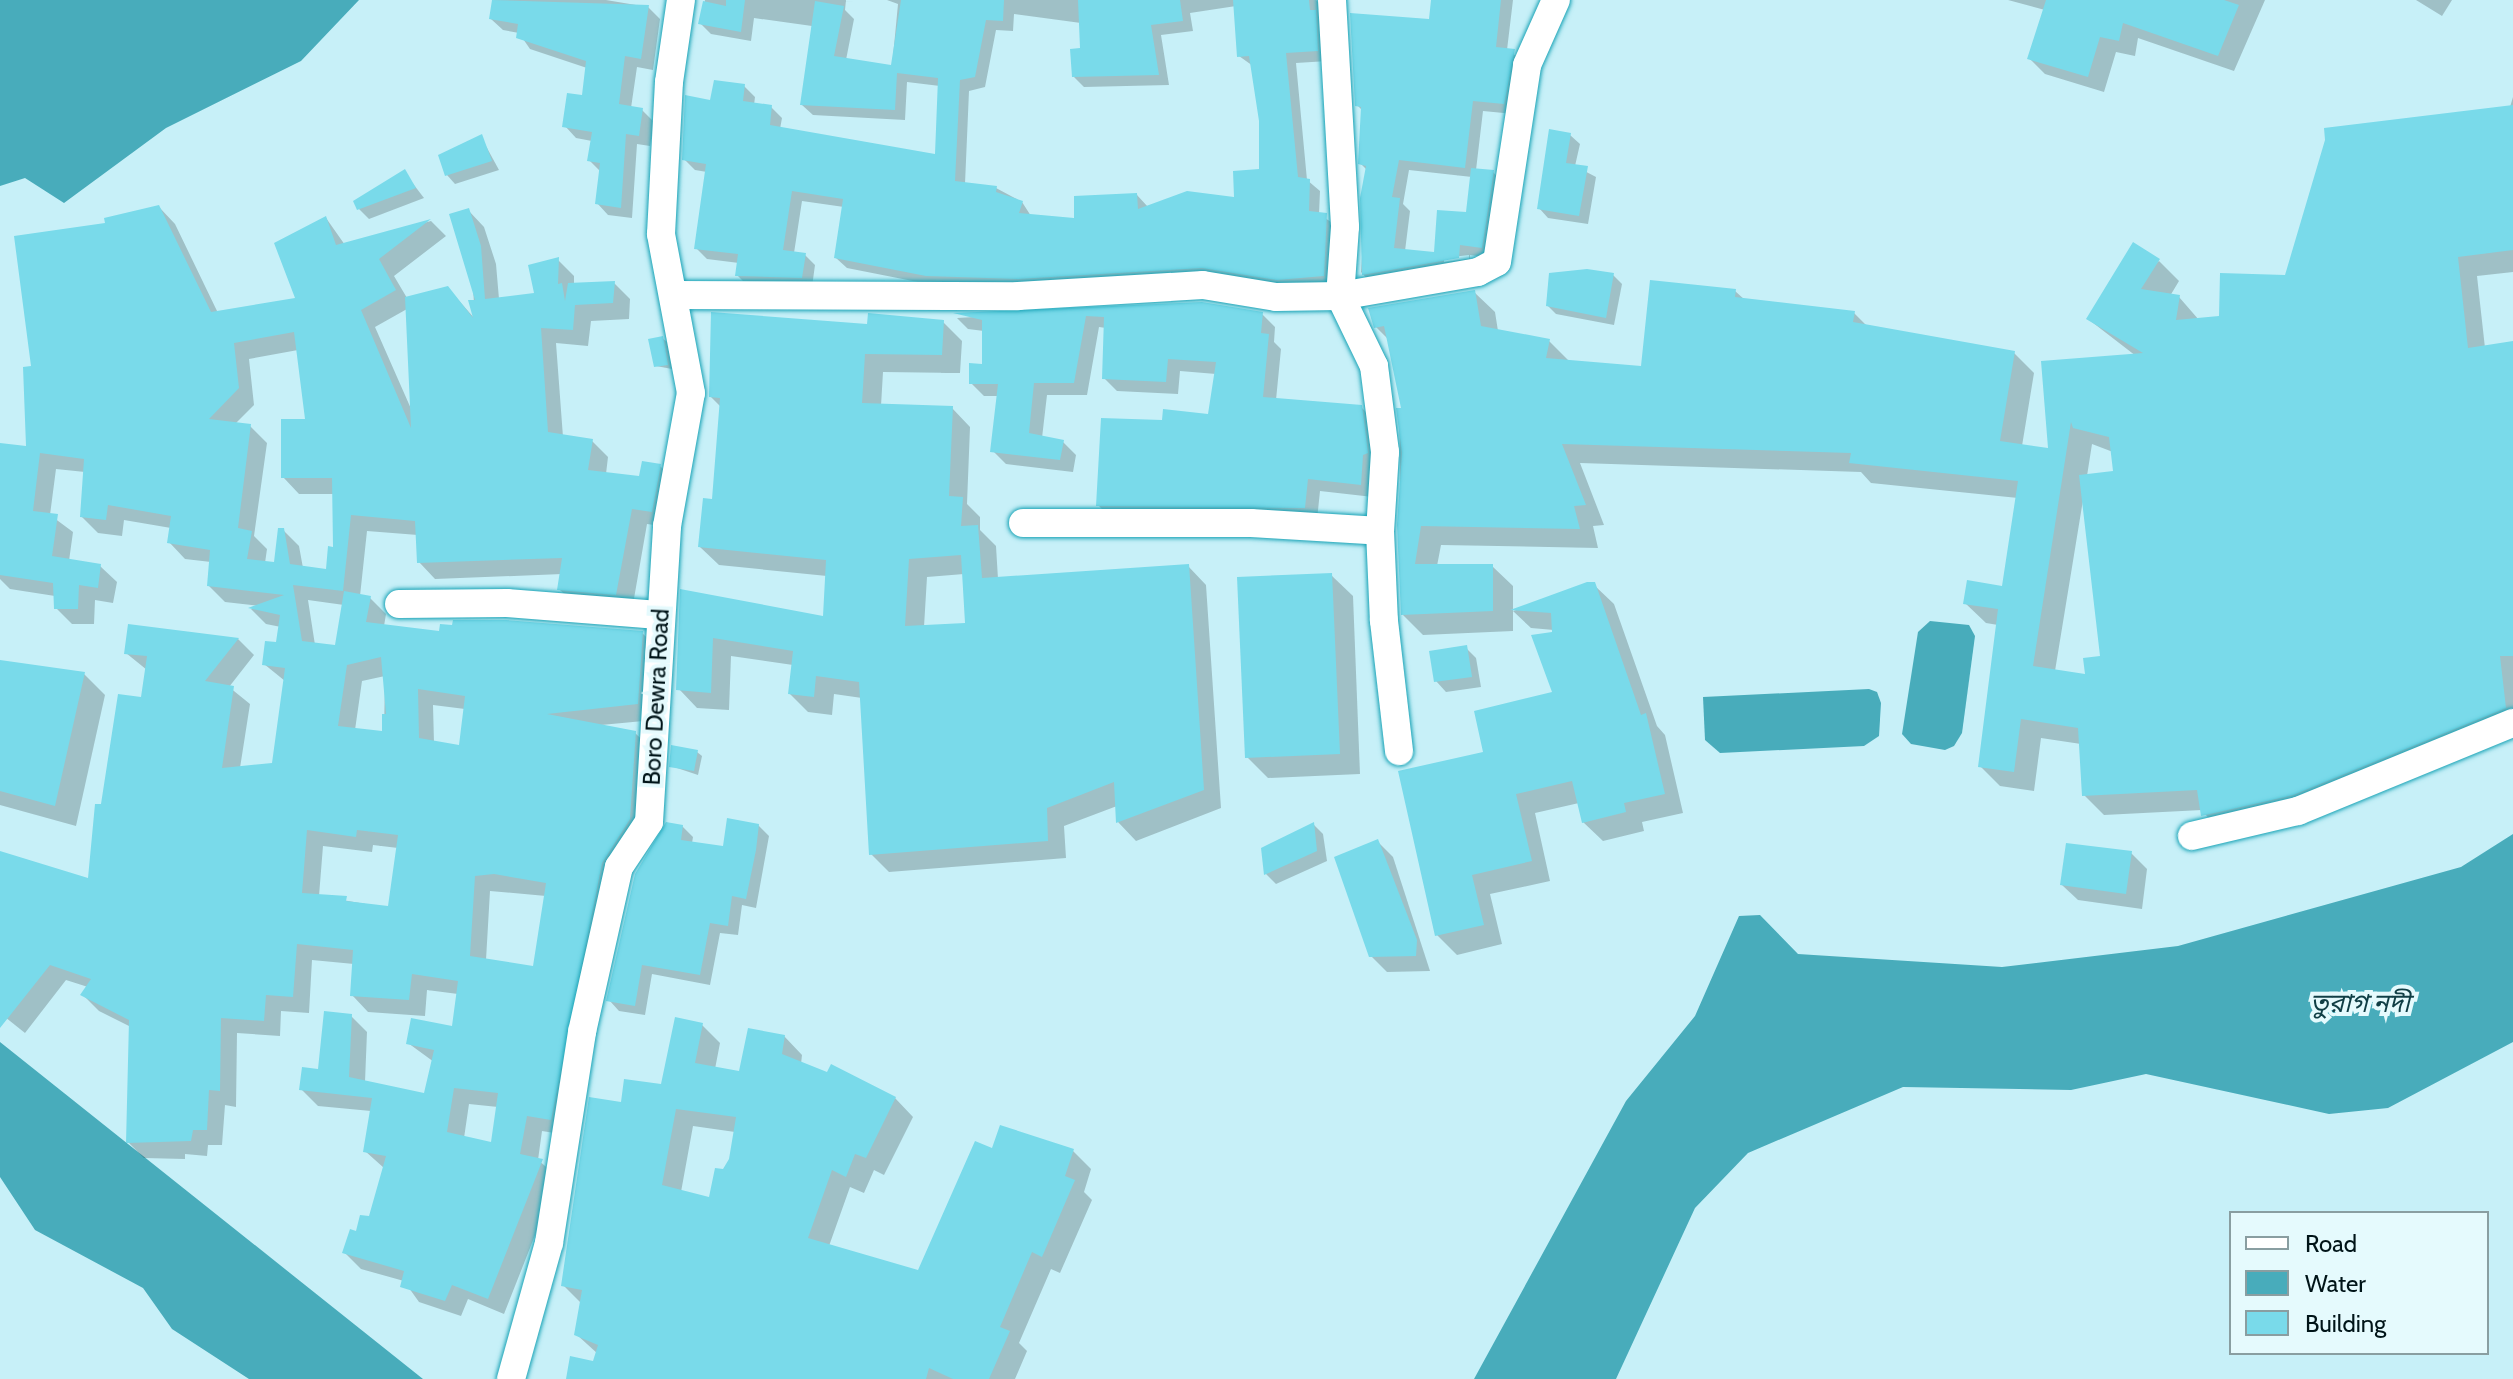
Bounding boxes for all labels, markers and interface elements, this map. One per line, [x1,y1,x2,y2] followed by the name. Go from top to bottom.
[637,608,675,786] street label: Boro Dewra Road
[2310,988,2410,1020] water label: তুরাগ নদী
[2229,1211,2489,1355] legend
[2305,1229,2357,1258] text: Road
[2305,1269,2366,1298] text: Water
[2305,1309,2386,1338] text: Building

